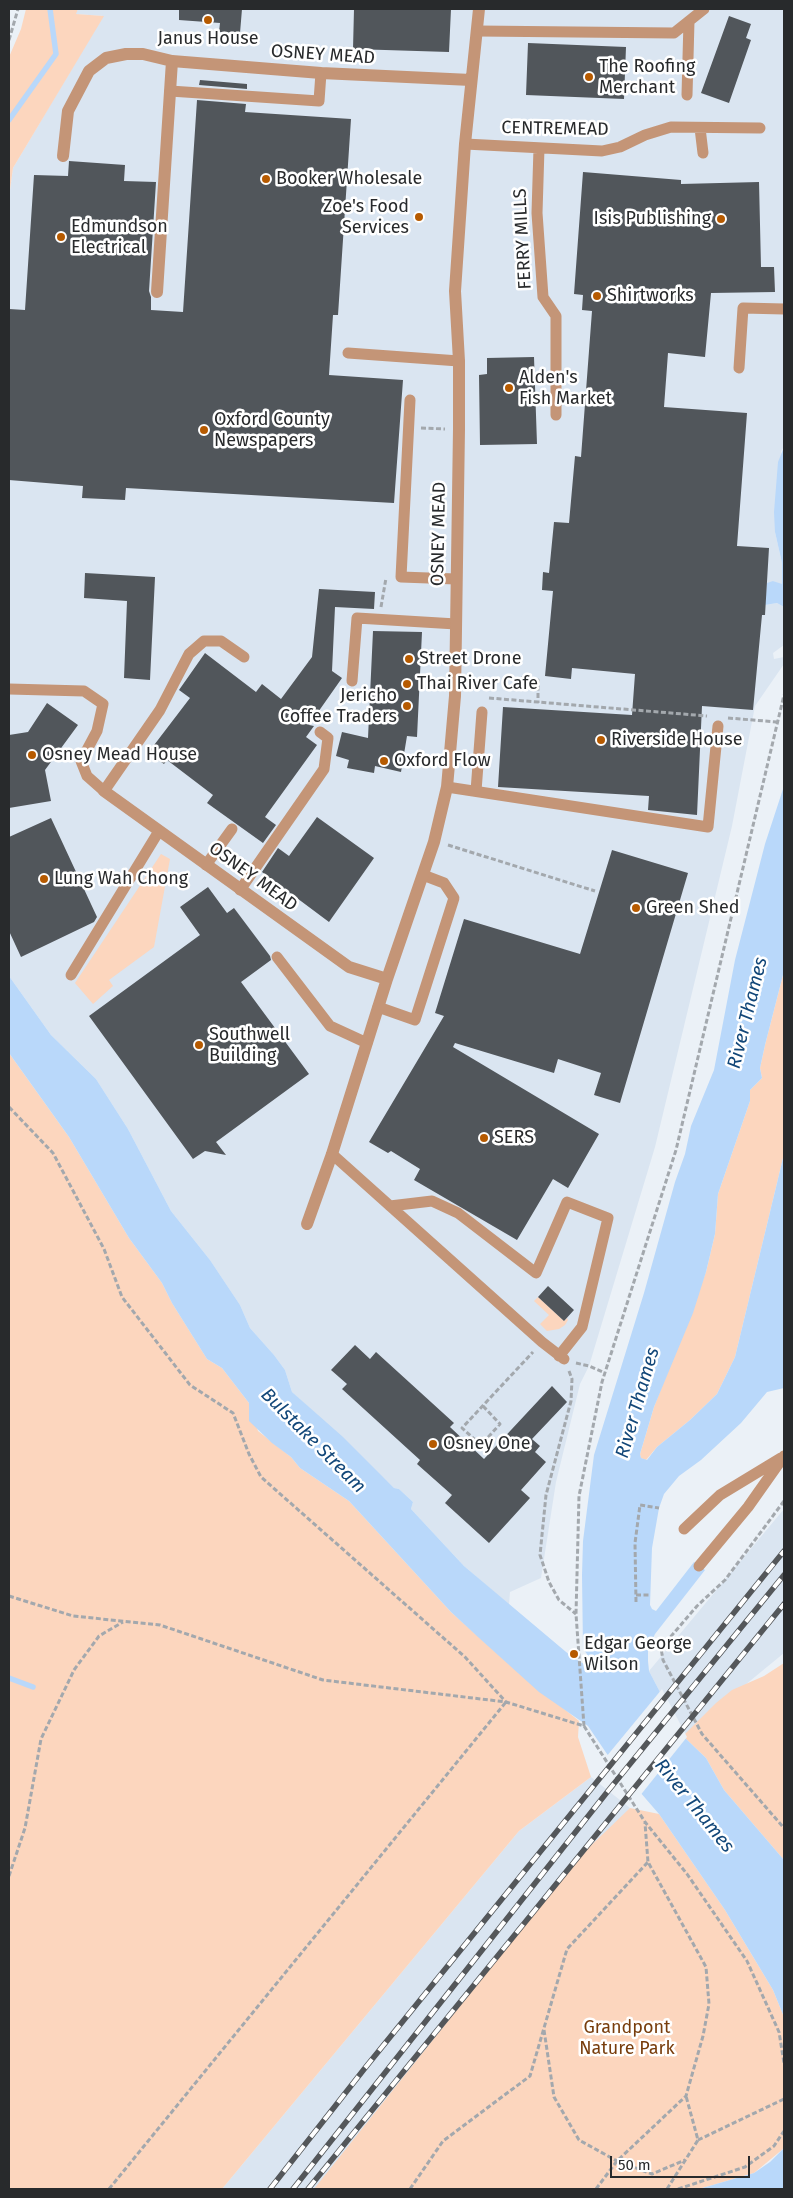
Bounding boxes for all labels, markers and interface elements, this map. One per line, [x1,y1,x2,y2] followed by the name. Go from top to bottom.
[202,14,214,26] marker: Janus House
[158,28,258,50] place label: Janus House
[270,41,376,69] street label: OSNEY MEAD
[599,56,695,98] place label: The Roofing Merchant
[583,71,595,83] marker: The Roofing Merchant
[501,117,609,141] street label: CENTREMEAD
[276,168,422,190] place label: Booker Wholesale
[260,173,272,185] marker: Booker Wholesale
[510,188,536,290] street label: FERRY MILLS
[323,196,409,238] place label: Zoe's Food Services
[594,208,711,230] place label: Isis Publishing
[413,211,425,223] marker: Zoe's Food Services
[715,213,727,225] marker: Isis Publishing
[71,216,168,258] place label: Edmundson Electrical
[55,231,67,243] marker: Edmundson Electrical
[607,285,694,307] place label: Shirtworks
[591,290,603,302] marker: Shirtworks
[519,367,612,409] place label: Alden's Fish Market
[503,382,515,394] marker: Alden's Fish Market
[214,409,330,452] place label: Oxford County Newspapers
[198,424,210,436] marker: Oxford County Newspapers
[427,482,451,586] street label: OSNEY MEAD
[419,648,521,670] place label: Street Drone
[403,653,415,665] marker: Street Drone
[417,673,538,695] place label: Thai River Cafe
[401,678,413,690] marker: Thai River Cafe
[280,685,397,728] place label: Jericho Coffee Traders
[401,700,413,712] marker: Jericho Coffee Traders
[611,729,743,751] place label: Riverside House
[595,734,607,746] marker: Riverside House
[42,744,197,766] place label: Osney Mead House
[26,749,38,761] marker: Osney Mead House
[394,750,491,772] place label: Oxford Flow
[378,755,390,767] marker: Oxford Flow
[204,838,302,916] street label: OSNEY MEAD
[54,868,188,890] place label: Lung Wah Chong
[38,873,50,885] marker: Lung Wah Chong
[646,897,740,919] place label: Green Shed
[630,902,642,914] marker: Green Shed
[723,955,773,1071] water label: River Thames
[209,1024,290,1066] place label: Southwell Building
[193,1039,205,1051] marker: Southwell Building
[494,1127,534,1149] place label: SERS
[478,1132,490,1144] marker: SERS
[611,1345,665,1461] water label: River Thames
[256,1384,370,1498] water label: Bulstake Stream
[443,1433,531,1455] place label: Osney One
[427,1438,439,1450] marker: Osney One
[584,1633,692,1676] place label: Edgar George Wilson
[568,1648,580,1660] marker: Edgar George Wilson
[649,1754,739,1858] water label: River Thames
[579,2017,675,2060] park label: Grandpont Nature Park
[613,2146,753,2178] scale bar
[618,2156,651,2174] text: 50 m

